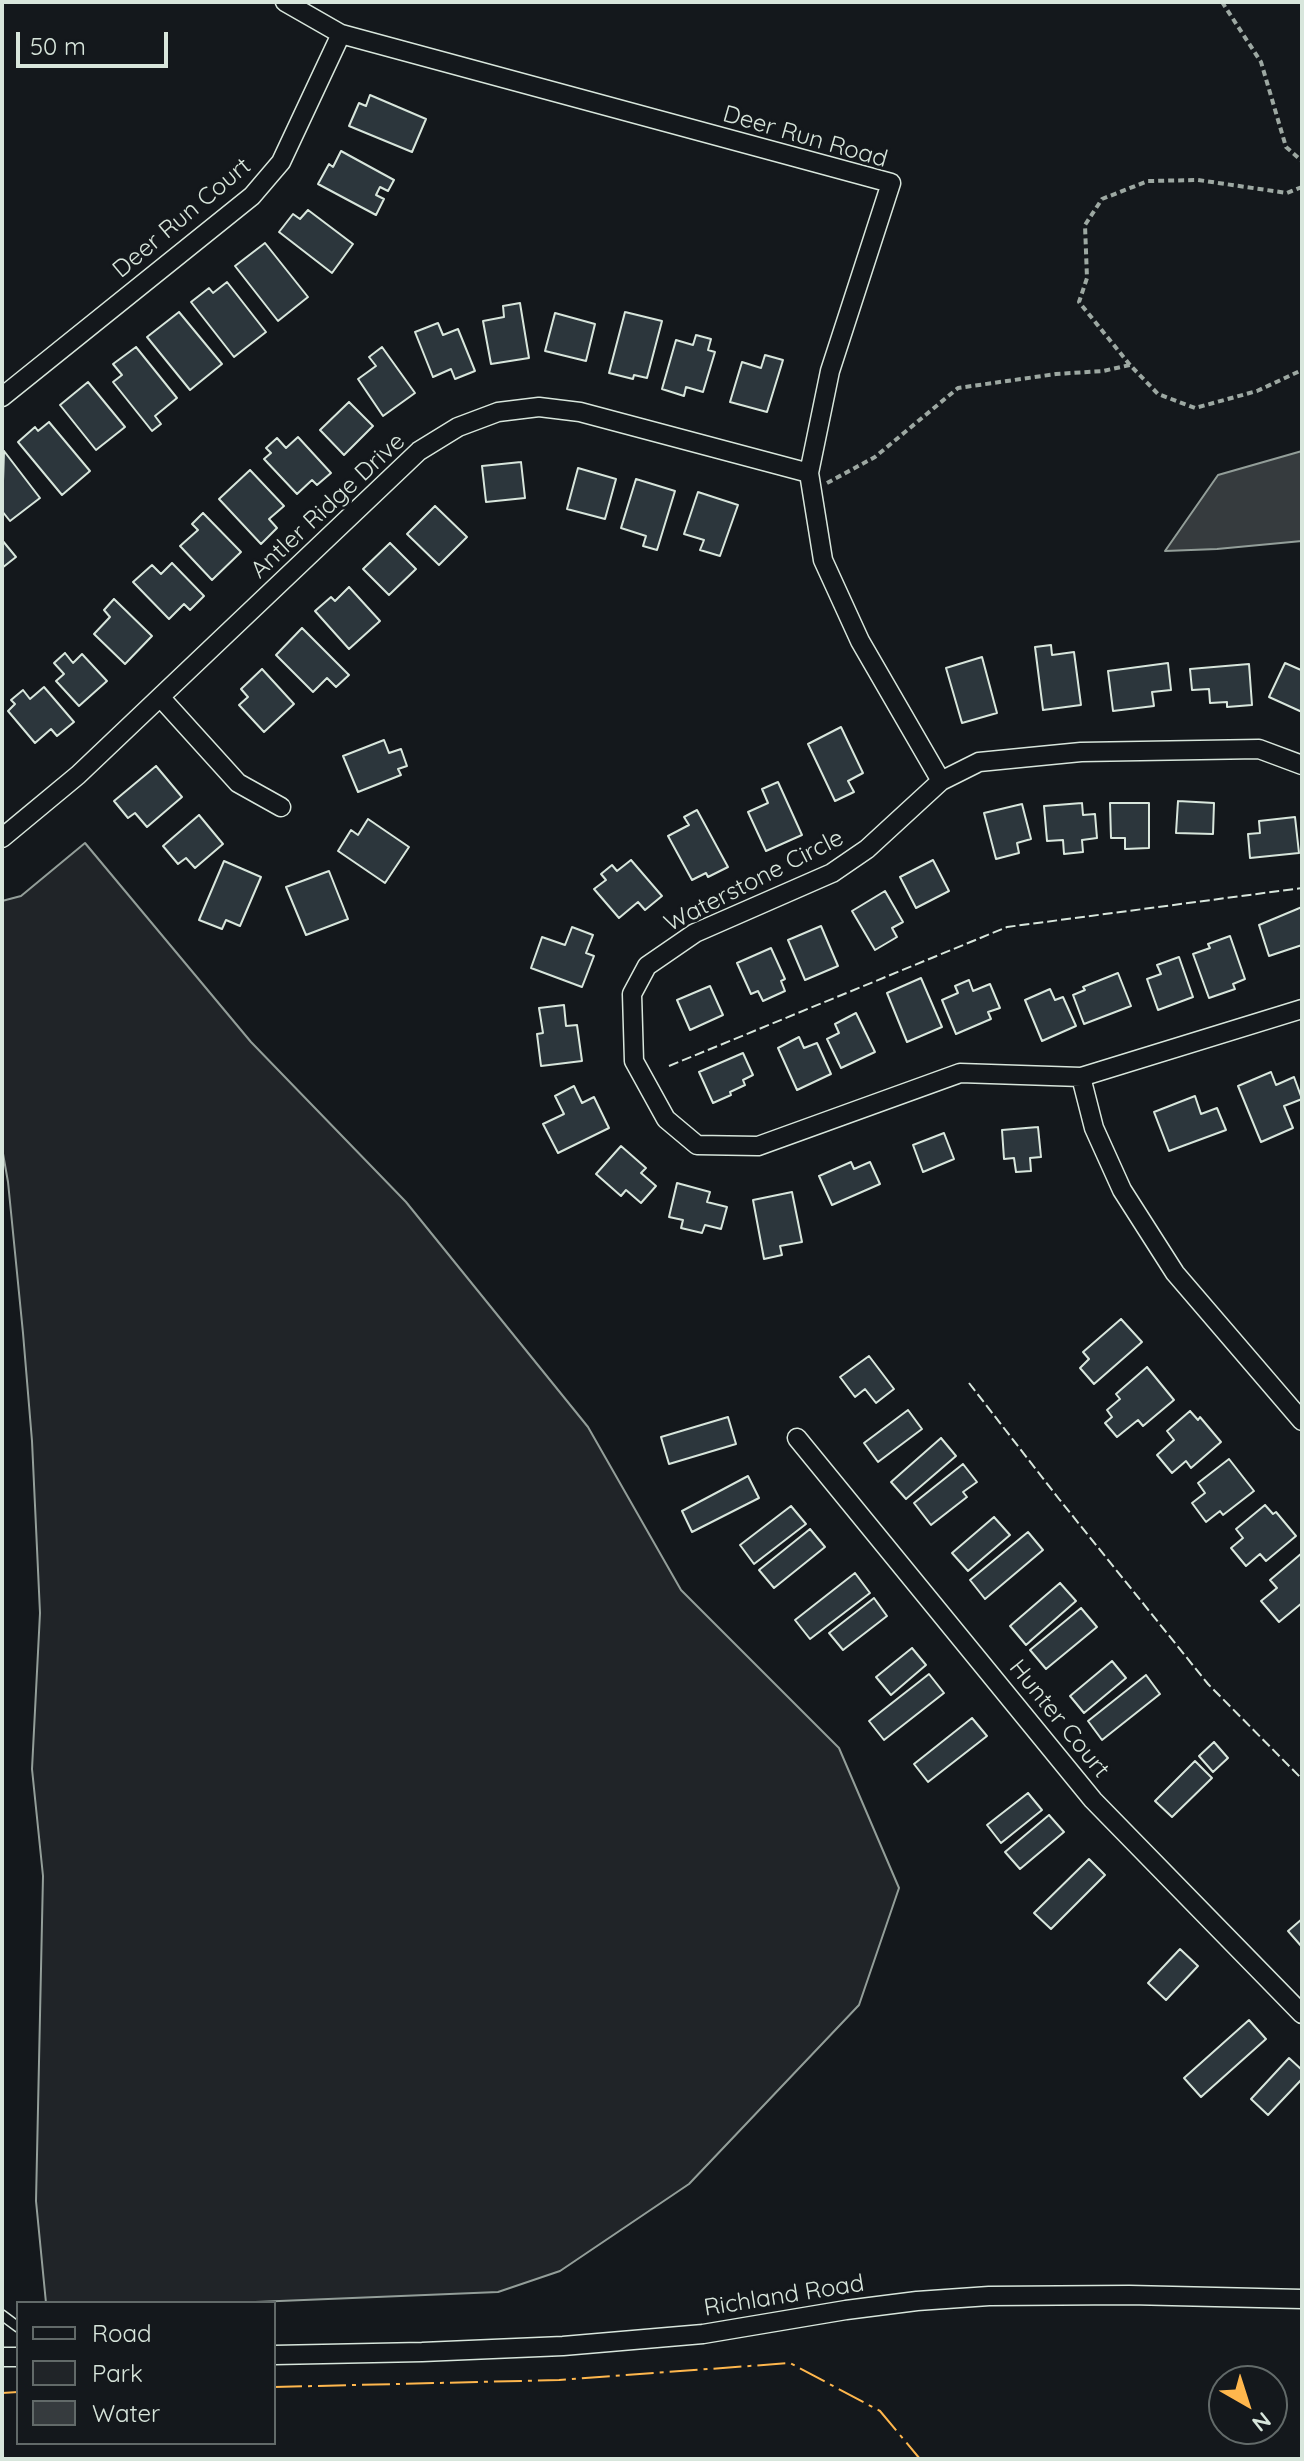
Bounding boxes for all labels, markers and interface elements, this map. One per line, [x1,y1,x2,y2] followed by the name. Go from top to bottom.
[20,16,172,66] scale bar
[30,31,86,61] text: 50 m
[719,100,891,174] street label: Deer Run Road
[107,152,257,284] street label: Deer Run Court
[245,427,411,585] street label: Antler Ridge Drive
[660,823,848,939] street label: Waterstone Circle
[1003,1654,1115,1784] street label: Hunter Court
[702,2269,866,2323] street label: Richland Road
[16,2301,276,2445] legend
[92,2318,152,2348] text: Road
[92,2358,143,2388] text: Park
[1208,2365,1288,2445] north arrow
[92,2398,160,2428] text: Water
[1247,2406,1277,2438] text: N

